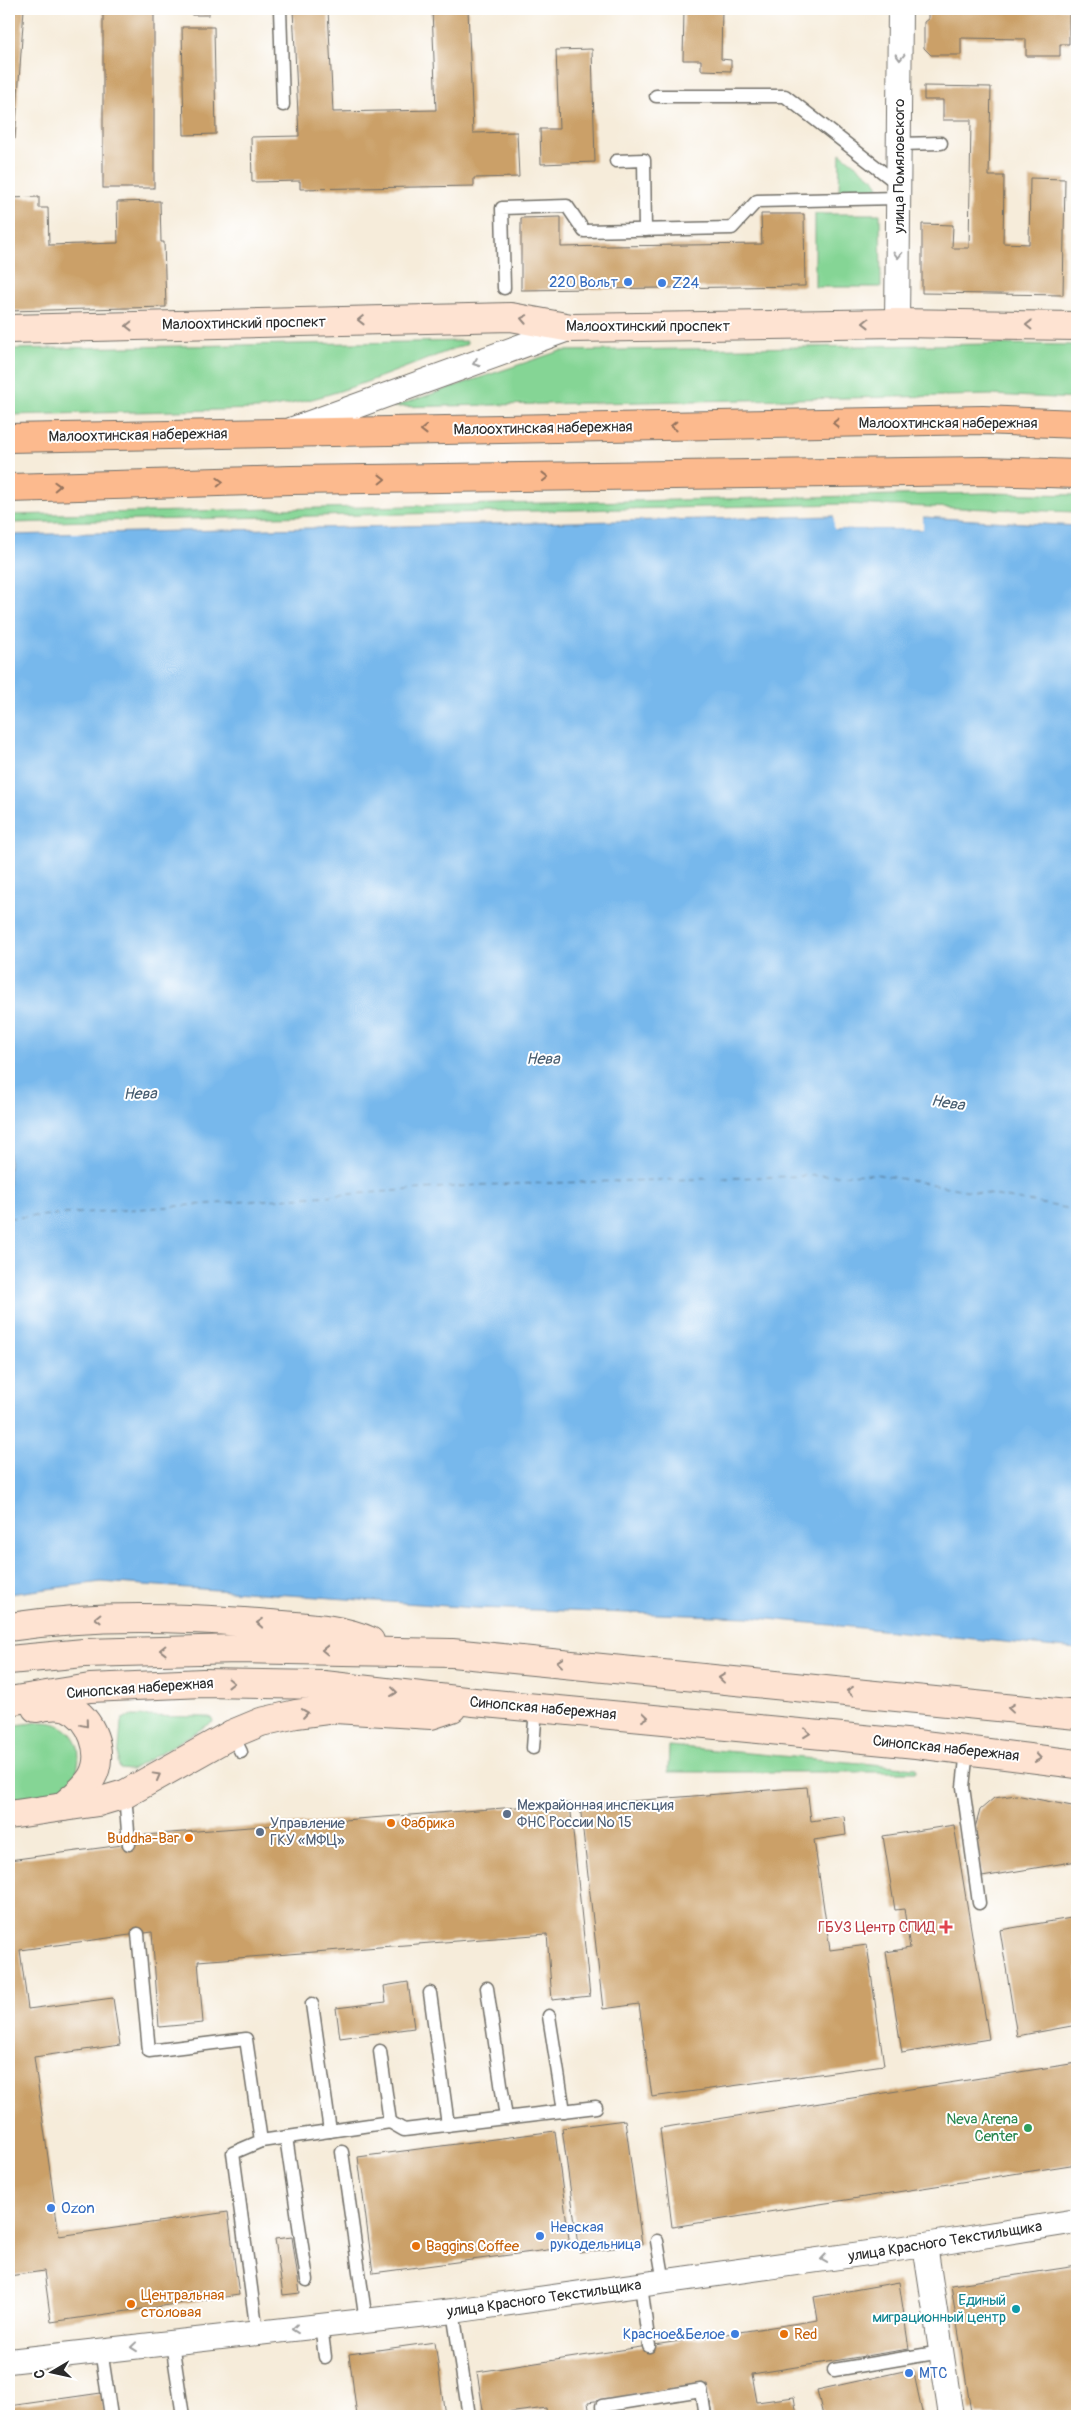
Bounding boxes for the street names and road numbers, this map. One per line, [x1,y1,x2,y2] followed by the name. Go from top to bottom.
[890,99,909,234] street label: улица Помяловского
[162,313,327,334] street label: Малоохтинский проспект
[566,317,731,336] street label: Малоохтинский проспект
[858,414,1038,433] street label: Малоохтинская набережная
[453,417,633,440] street label: Малоохтинская набережная
[48,424,228,447] street label: Малоохтинская набережная
[66,1674,214,1703] street label: Синопская набережная
[469,1693,617,1724] street label: Синопская набережная
[872,1731,1020,1766] street label: Синопская набережная
[846,2217,1043,2266] street label: улица Красного Текстильщика
[445,2275,643,2322] street label: улица Красного Текстильщика

